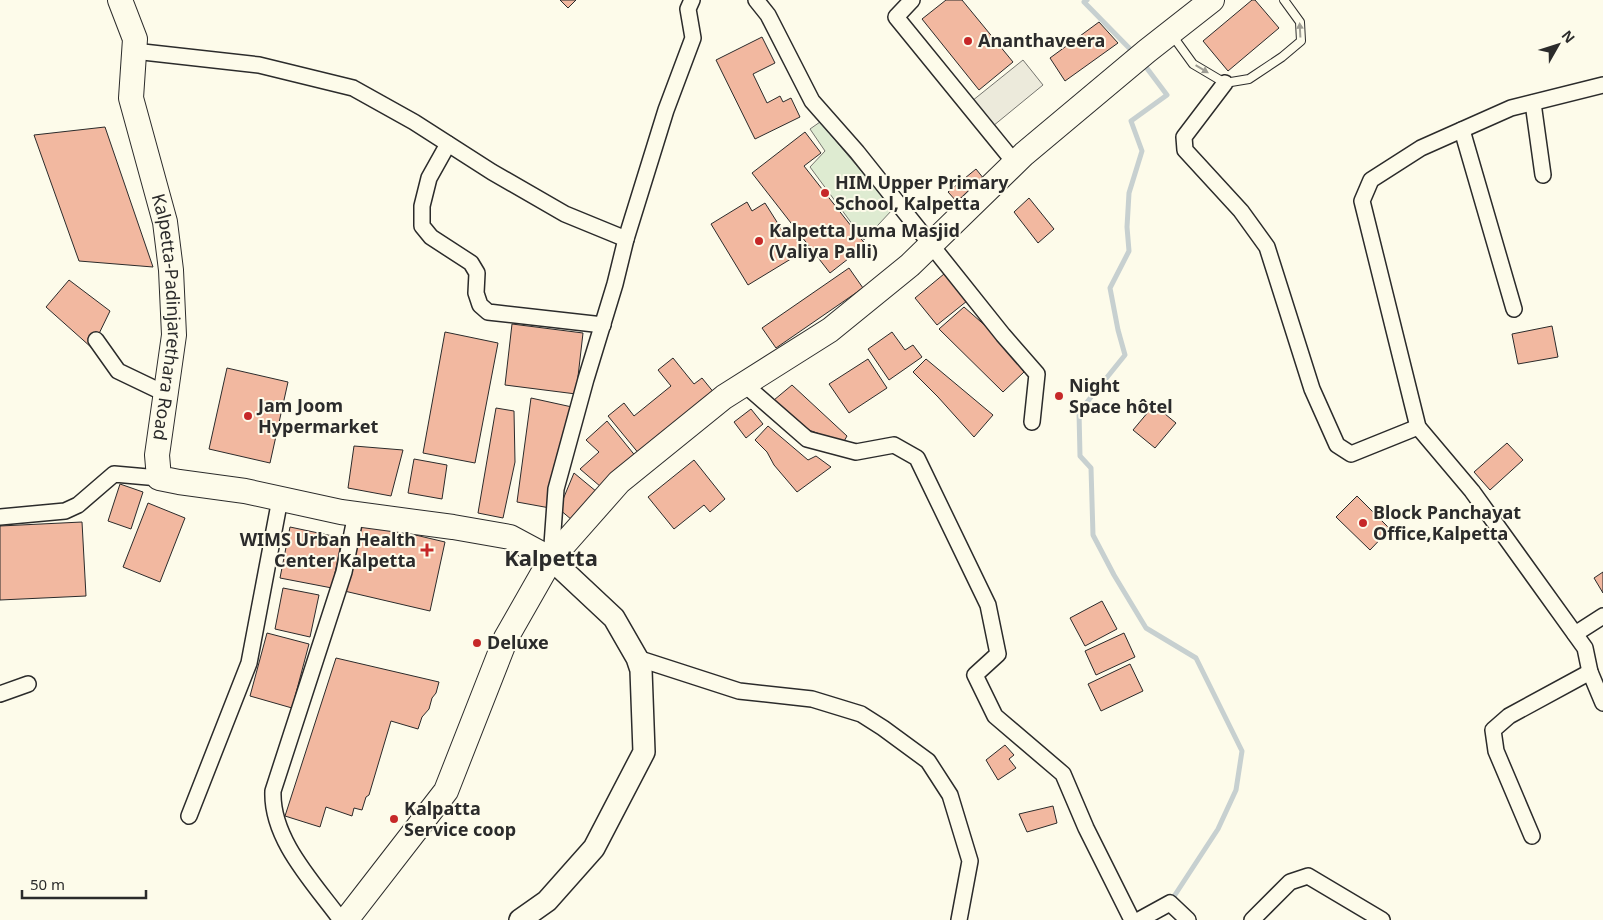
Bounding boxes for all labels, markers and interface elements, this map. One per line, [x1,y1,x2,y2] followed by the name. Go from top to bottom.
[1533,20,1583,70] north arrow
[1296,22,1304,38] one-way arrow
[1558,26,1579,47] text: N
[978,28,1105,52] place label: Ananthaveera
[962,35,974,47] marker: Ananthaveera
[1196,65,1209,74] one-way arrow
[835,170,1009,215] place label: HIM Upper Primary School, Kalpetta
[819,187,831,199] marker: HIM Upper Primary School, Kalpetta
[147,191,187,442] street label: Kalpetta-Padinjarethara Road
[769,218,960,263] place label: Kalpetta Juma Masjid (Valiya Palli)
[753,235,765,247] marker: Kalpetta Juma Masjid (Valiya Palli)
[1069,373,1173,418] place label: Night Space hôtel
[1053,390,1065,402] marker: Night Space hôtel
[256,393,378,438] place label: Jam Joom Hypermarket
[242,410,254,422] marker: Jam Joom Hypermarket
[1373,500,1521,545] place label: Block Panchayat Office,Kalpetta
[1357,517,1369,529] marker: Block Panchayat Office,Kalpetta
[240,527,416,572] place label: WIMS Urban Health Center Kalpetta
[504,542,598,572] district label: Kalpetta
[420,543,434,557] marker: WIMS Urban Health Center Kalpetta
[487,630,549,654] place label: Deluxe
[471,637,483,649] marker: Deluxe
[404,796,516,841] place label: Kalpatta Service coop
[388,813,400,825] marker: Kalpatta Service coop
[22,868,146,900] scale bar
[30,874,65,894] text: 50 m

